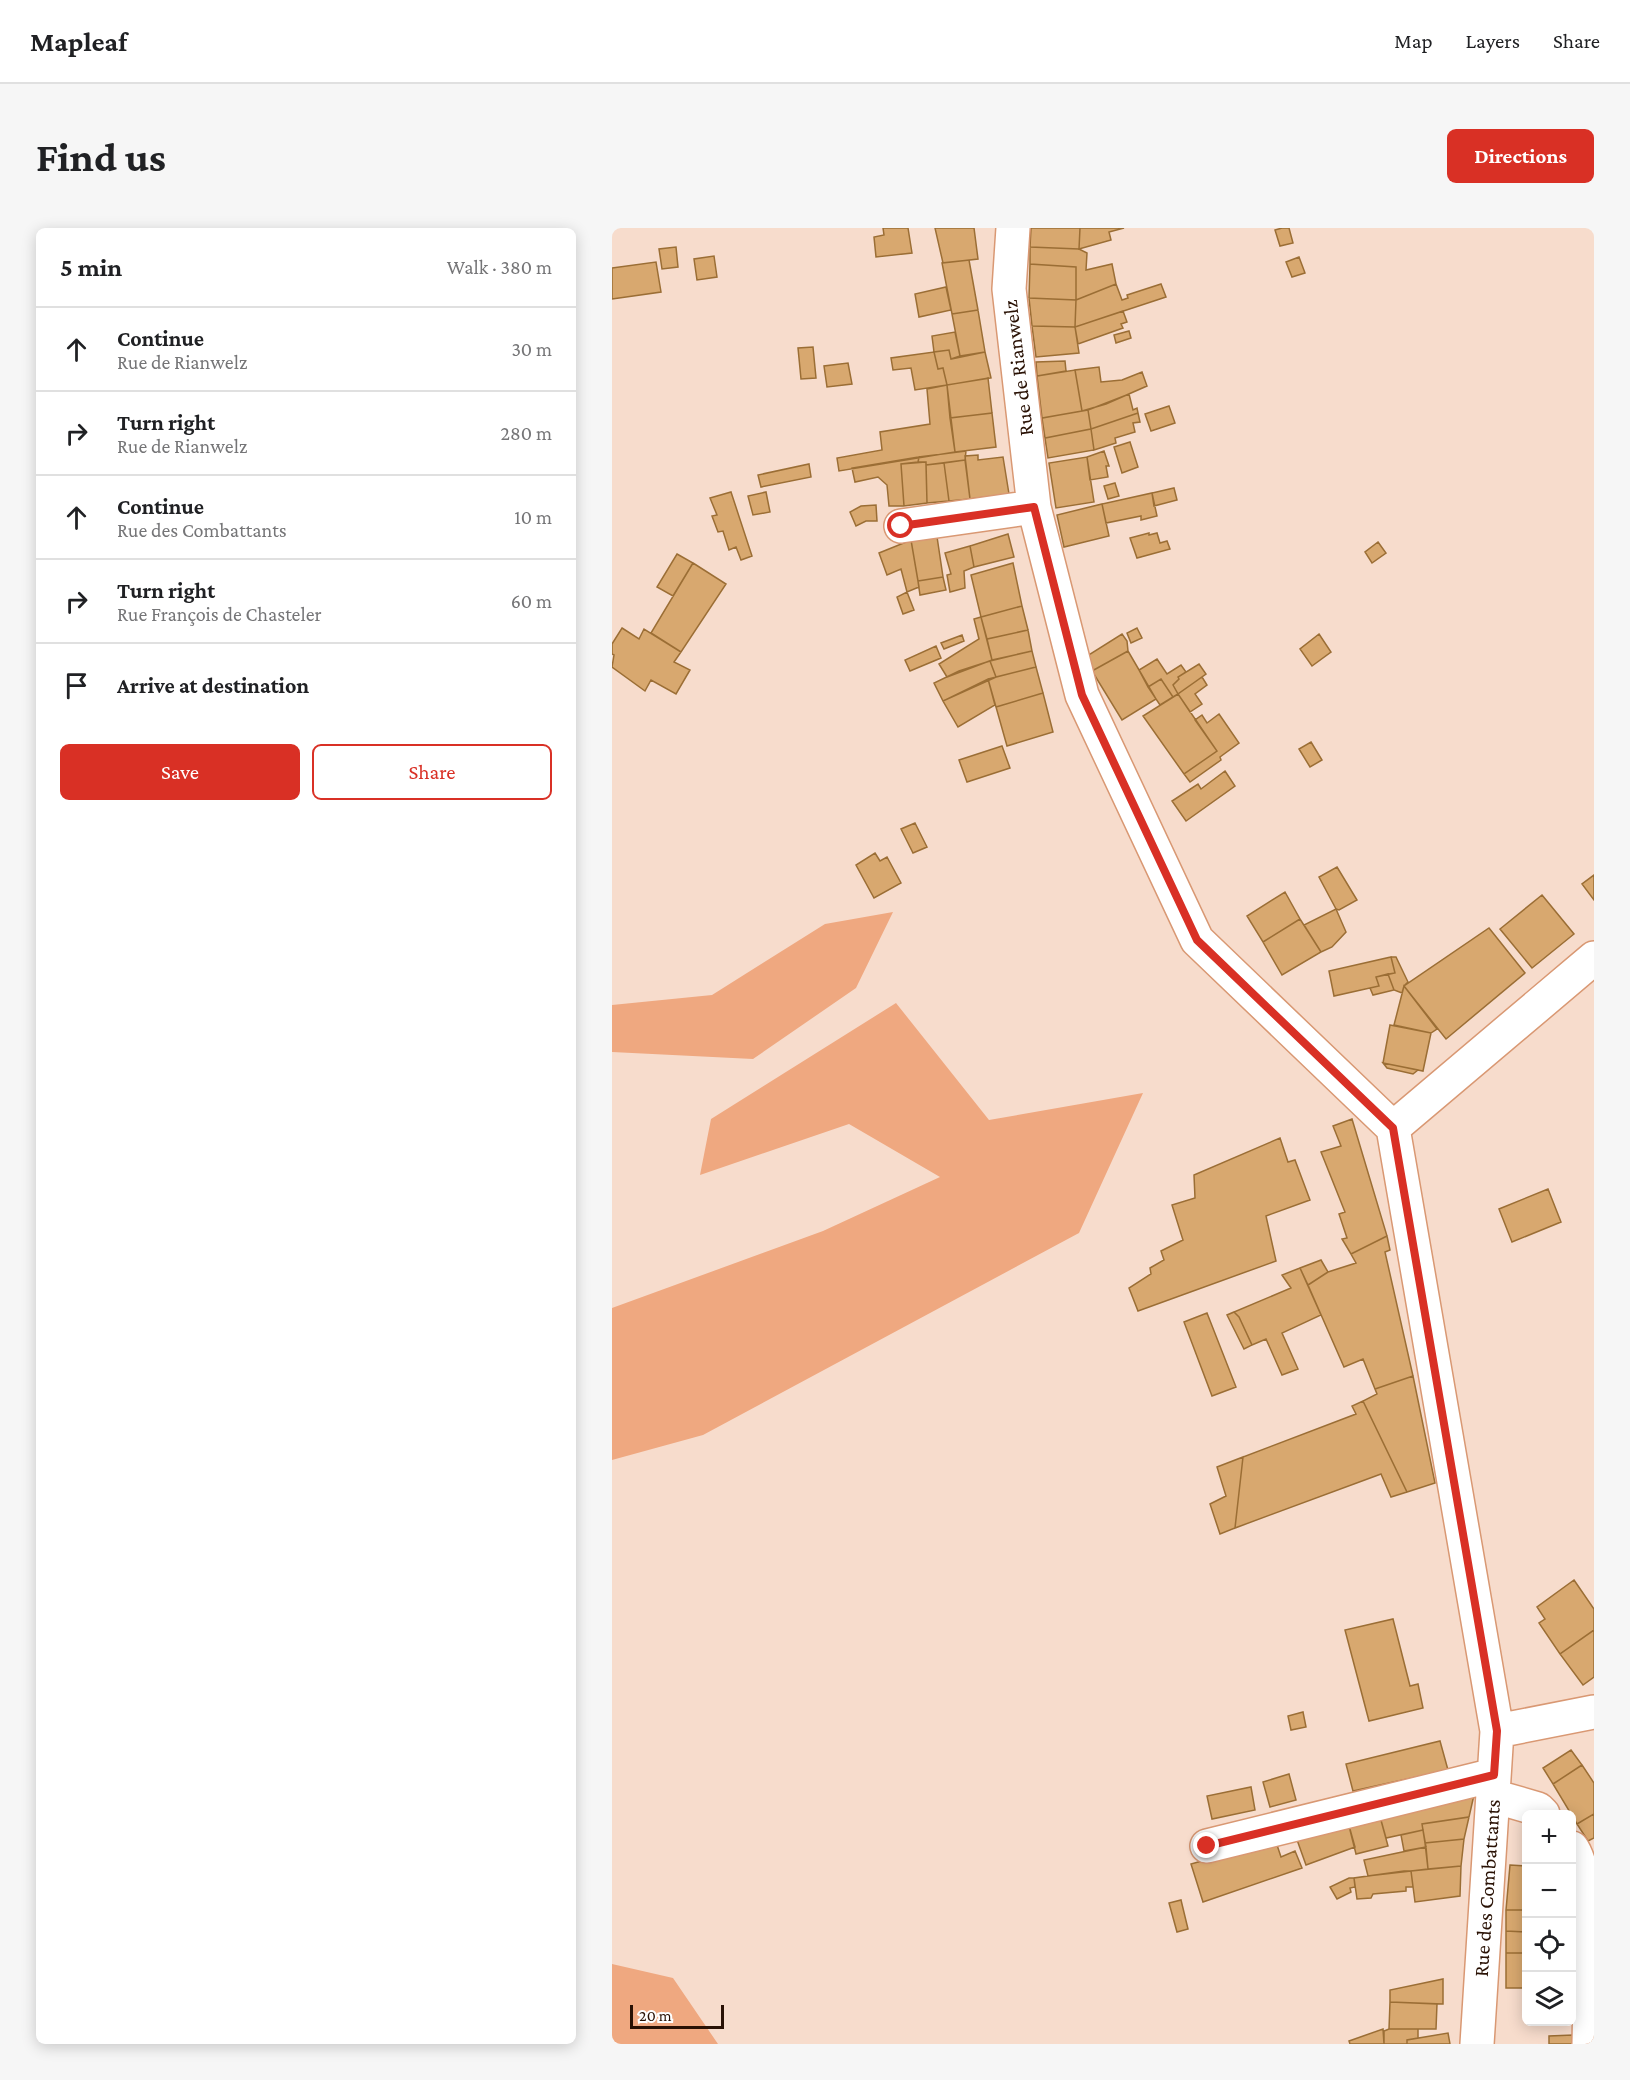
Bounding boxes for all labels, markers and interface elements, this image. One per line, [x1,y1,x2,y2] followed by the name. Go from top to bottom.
[30,26,127,57] text: Mapleaf
[1394,29,1433,53] text: Map
[1466,29,1520,53] text: Layers
[1553,29,1600,53] text: Share
[1447,129,1594,183] button: Directions
[36,133,166,180] text: Find us
[60,253,122,282] text: 5 min
[447,256,552,278] text: Walk · 380 m
[998,299,1038,437] street label: Rue de Rianwelz
[117,326,204,351] text: Continue
[60,333,93,366] icon: ahead
[511,338,552,360] text: 30 m
[117,351,247,373] text: Rue de Rianwelz
[117,410,215,435] text: Turn right
[60,417,93,450] icon: right
[501,422,552,444] text: 280 m
[117,435,247,457] text: Rue de Rianwelz
[117,494,204,519] text: Continue
[60,501,93,534] icon: ahead
[514,506,552,528] text: 10 m
[887,512,913,538] route start
[117,519,287,541] text: Rue des Combattants
[117,578,215,603] text: Turn right
[60,585,93,618] icon: right
[511,590,552,612] text: 60 m
[117,603,322,625] text: Rue François de Chasteler
[60,669,93,702] icon: arrive
[117,673,309,698] text: Arrive at destination
[60,744,300,800] button: Save
[312,744,552,800] button: Share
[1469,1798,1505,1978] street label: Rue des Combattants
[1522,1810,1576,2026] map controls
[1522,1810,1576,1864] button: +
[1193,1832,1219,1858] route end
[1522,1864,1576,1918] button: −
[1522,1918,1576,1972] button: locate
[1522,1972,1576,2026] button: layers
[630,2002,724,2030] scale bar
[639,2007,672,2024] text: 20 m

